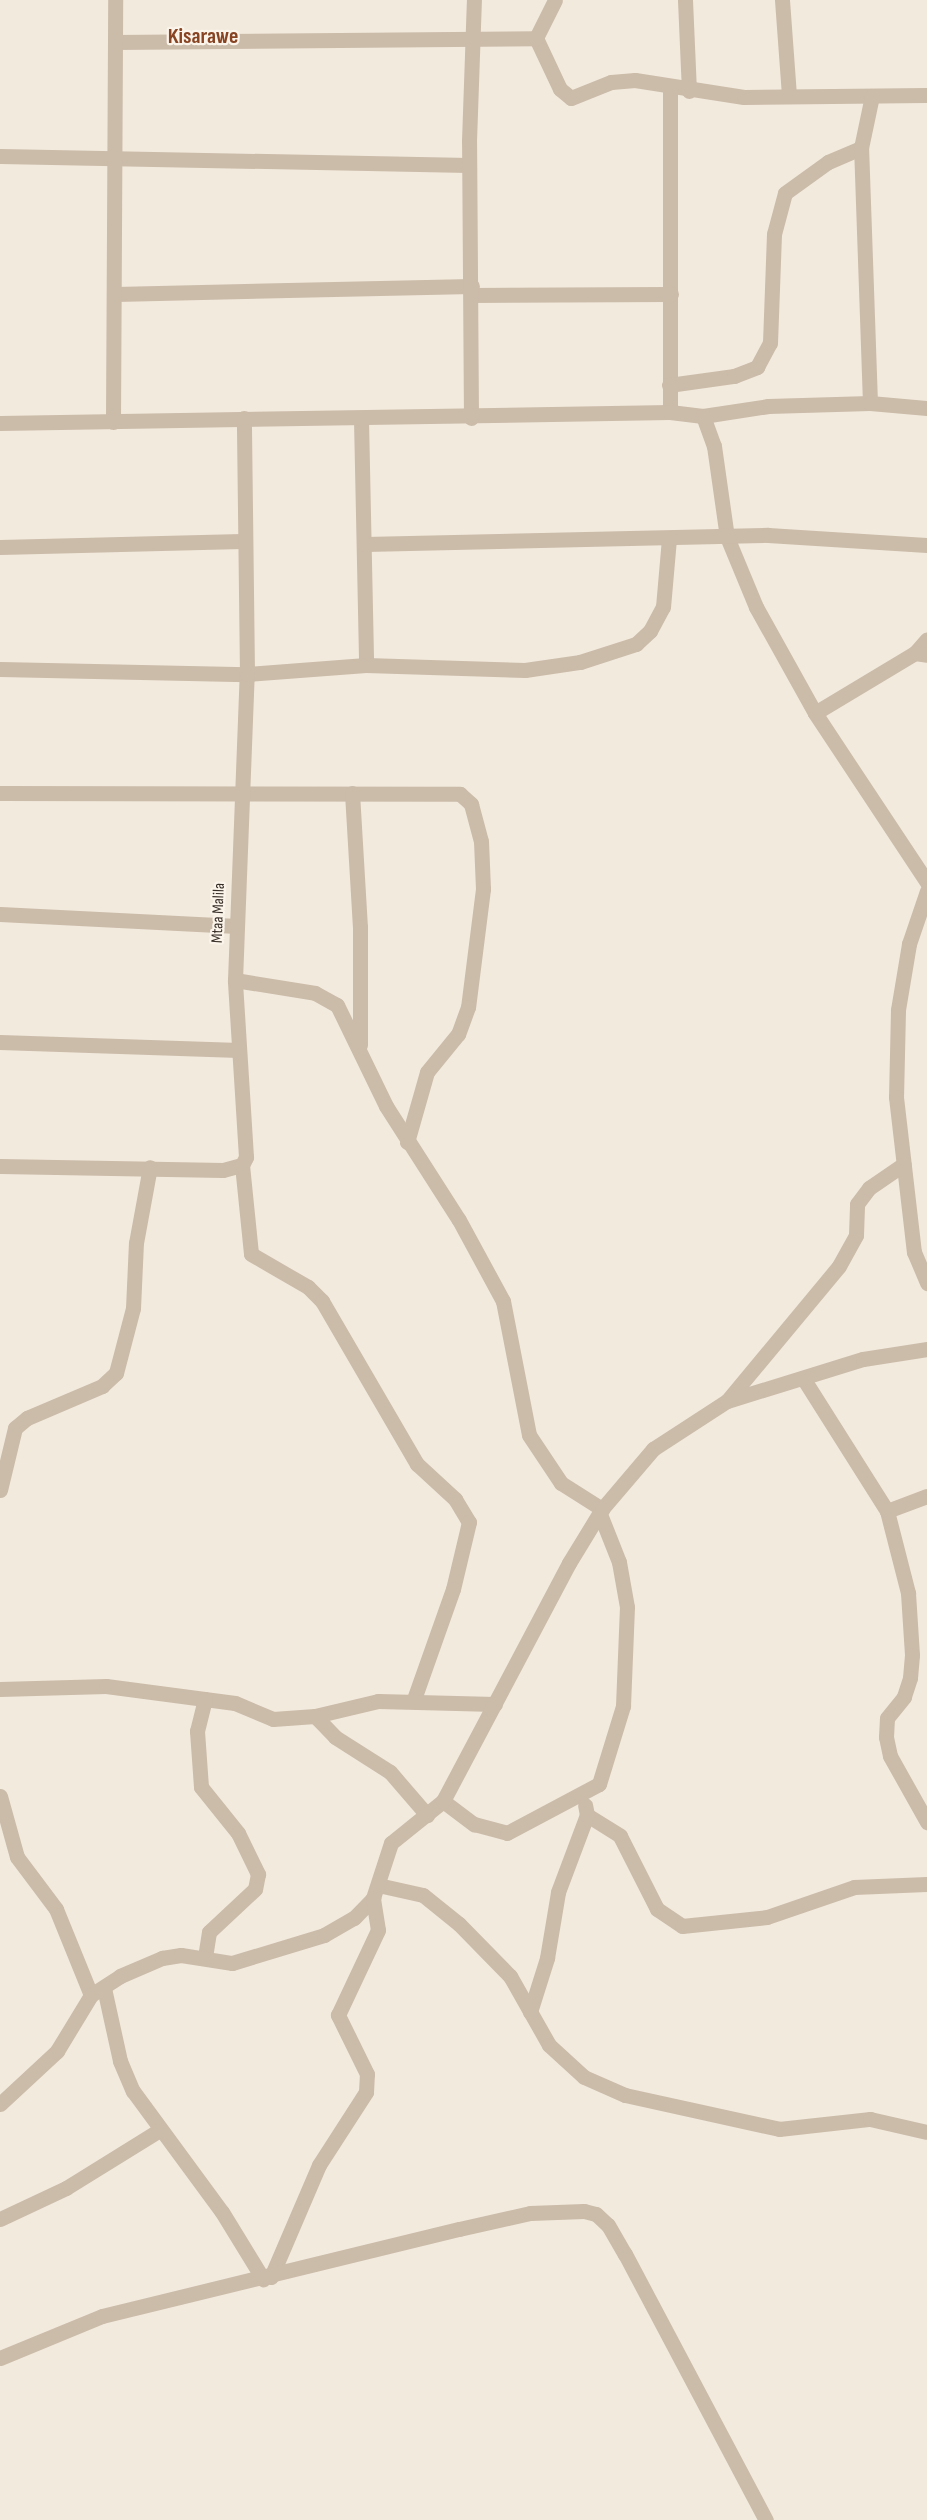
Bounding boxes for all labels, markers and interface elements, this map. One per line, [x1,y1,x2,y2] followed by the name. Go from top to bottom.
[168,24,238,50] district label: Kisarawe
[208,883,230,943] street label: Mtaa Malila

